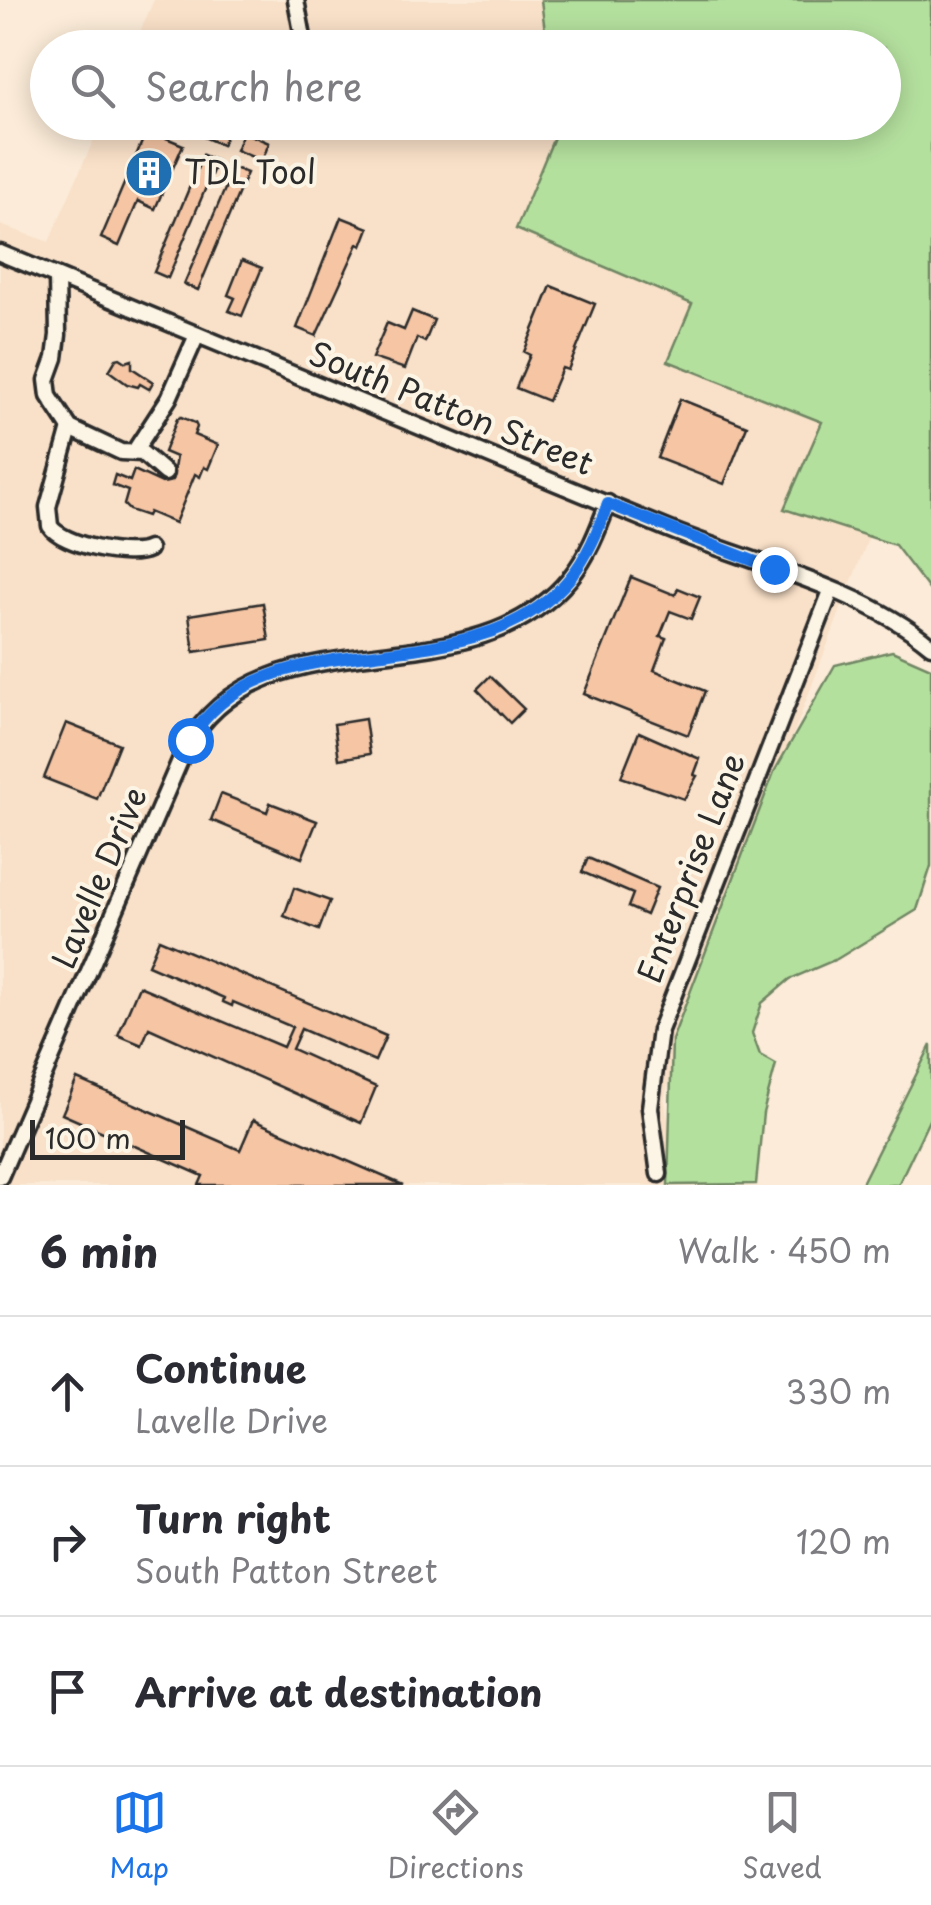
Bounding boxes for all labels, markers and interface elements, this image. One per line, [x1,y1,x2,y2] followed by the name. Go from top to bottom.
[30,30,901,140] search box
[145,57,362,114] text: Search here
[65,58,120,113] icon: search
[123,147,175,199] building icon: TDL Tool
[184,147,316,195] place label: TDL Tool
[302,328,601,486] street label: South Patton Street
[752,547,798,593] route end
[168,718,214,764] route start
[624,745,756,989] street label: Enterprise Lane
[38,779,158,975] street label: Lavelle Drive
[30,1115,185,1160] scale bar
[45,1116,131,1159] text: 100 m
[40,1219,159,1282] text: 6 min
[678,1226,891,1274] text: Walk · 450 m
[135,1339,306,1396] text: Continue
[40,1364,95,1419] icon: ahead
[786,1367,891,1415] text: 330 m
[135,1396,328,1444] text: Lavelle Drive
[135,1489,331,1546] text: Turn right
[40,1514,95,1569] icon: right
[796,1517,891,1565] text: 120 m
[135,1546,438,1594] text: South Patton Street
[135,1663,543,1720] text: Arrive at destination
[40,1664,95,1719] icon: arrive
[109,1785,169,1888] tab: Map
[388,1785,524,1888] tab: Directions
[742,1785,822,1888] tab: Saved

